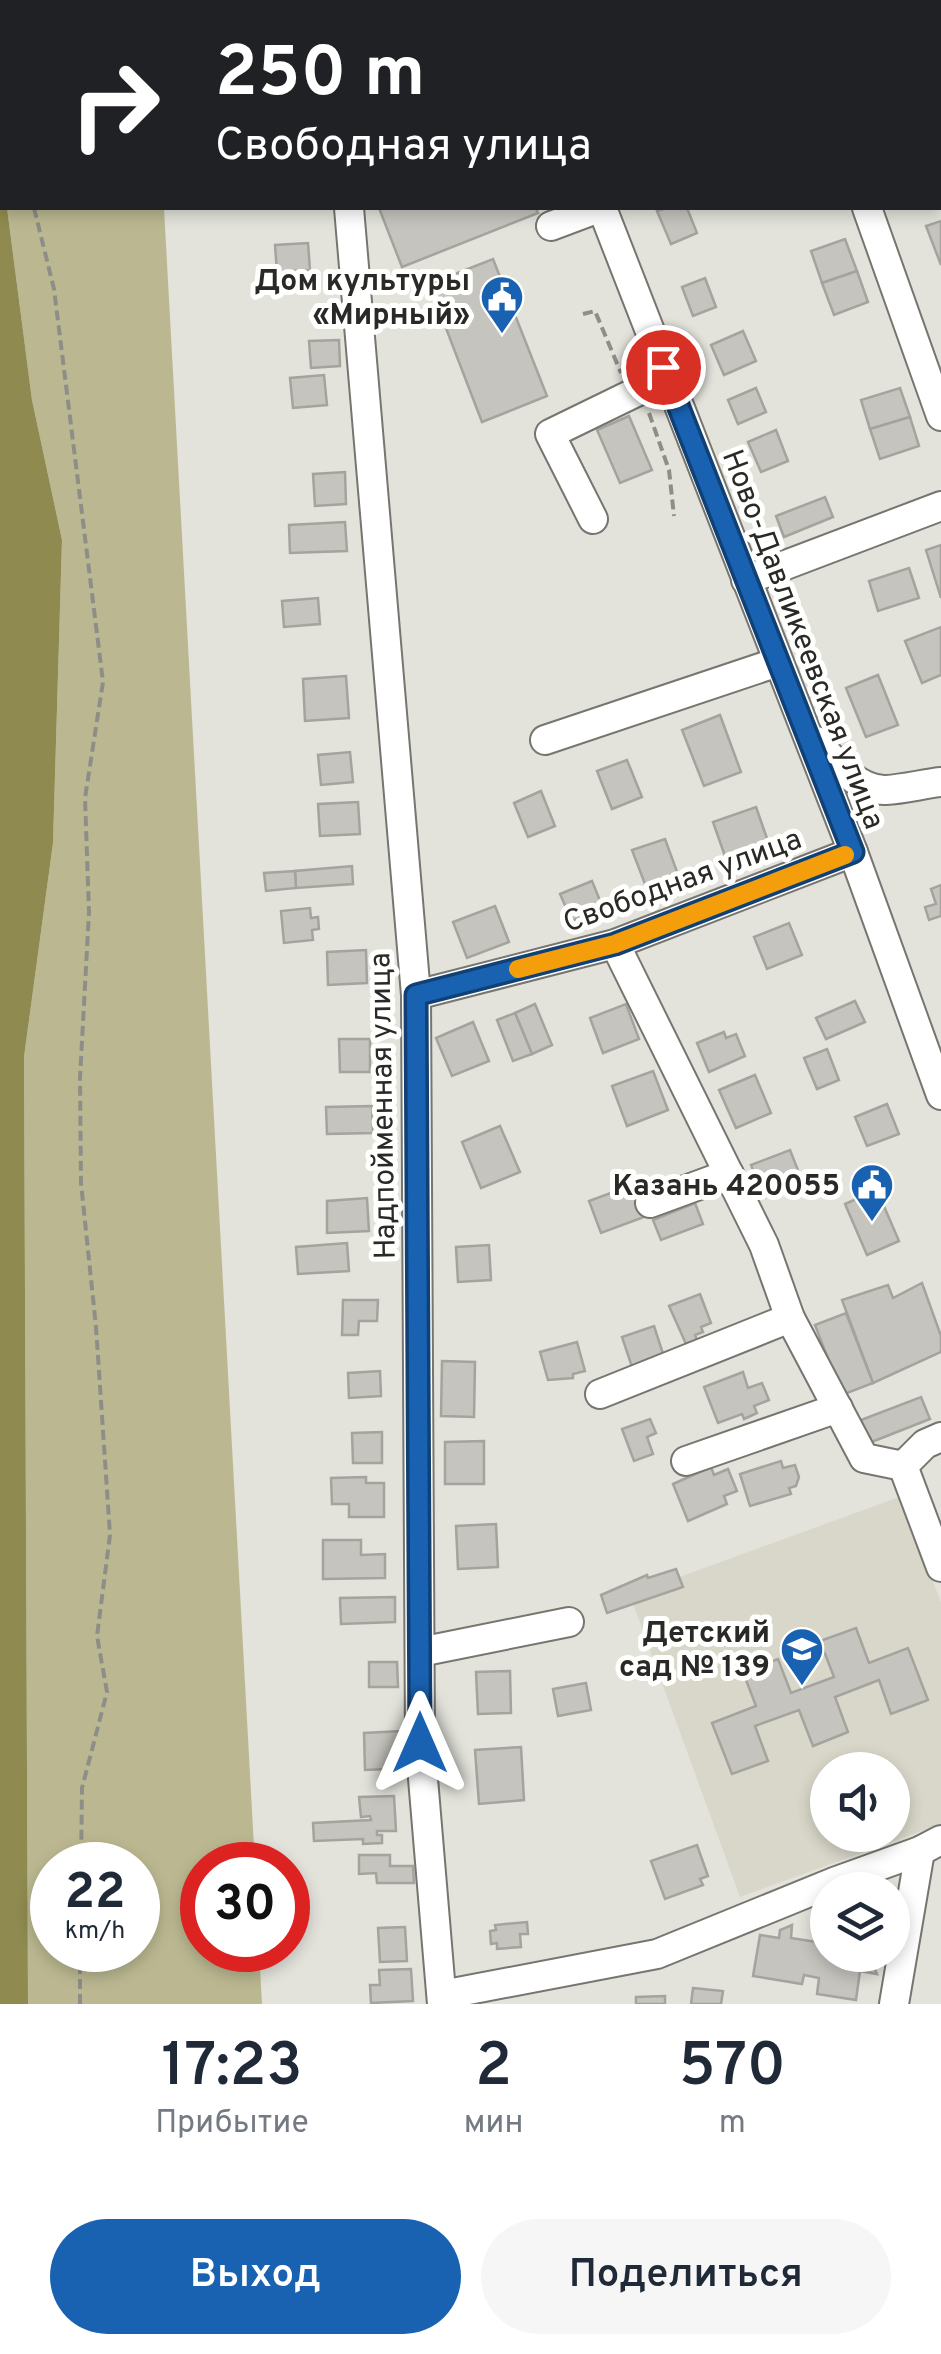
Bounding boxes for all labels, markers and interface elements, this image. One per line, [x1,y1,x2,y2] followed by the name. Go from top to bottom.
[215,32,425,121] text: 250 m
[50,40,180,170] icon: right
[215,119,592,176] text: Свободная улица
[255,264,470,335] place label: Дом культуры «Мирный»
[479,274,525,335] public building icon: Дом культуры «Мирный»
[621,325,706,410] pin
[636,340,691,395] icon: arrive
[712,445,891,835] street label: Ново-Давликеевская улица
[559,822,807,943] street label: Свободная улица
[363,952,406,1260] street label: Надпойменная улица
[849,1162,895,1223] public building icon: Казань 420055
[612,1169,840,1206] place label: Казань 420055
[619,1616,770,1687] place label: Детский сад № 139
[779,1626,825,1687] school or university icon: Детский сад № 139
[368,1691,472,1795] position arrow
[810,1752,910,1972] map controls
[810,1752,910,1852] button: sound
[180,1842,310,1972] speed limit sign: 30
[64,1863,126,1926] text: 22
[810,1872,910,1972] button: layers
[65,1916,125,1948] text: km/h
[161,2031,303,2107] text: 17:23
[475,2031,512,2107] text: 2
[679,2031,786,2107] text: 570
[155,2104,309,2144] text: Прибытие
[464,2104,524,2144] text: мин
[719,2104,746,2144] text: m
[50,2219,461,2334] button: Выход
[481,2219,891,2334] button: Поделиться

